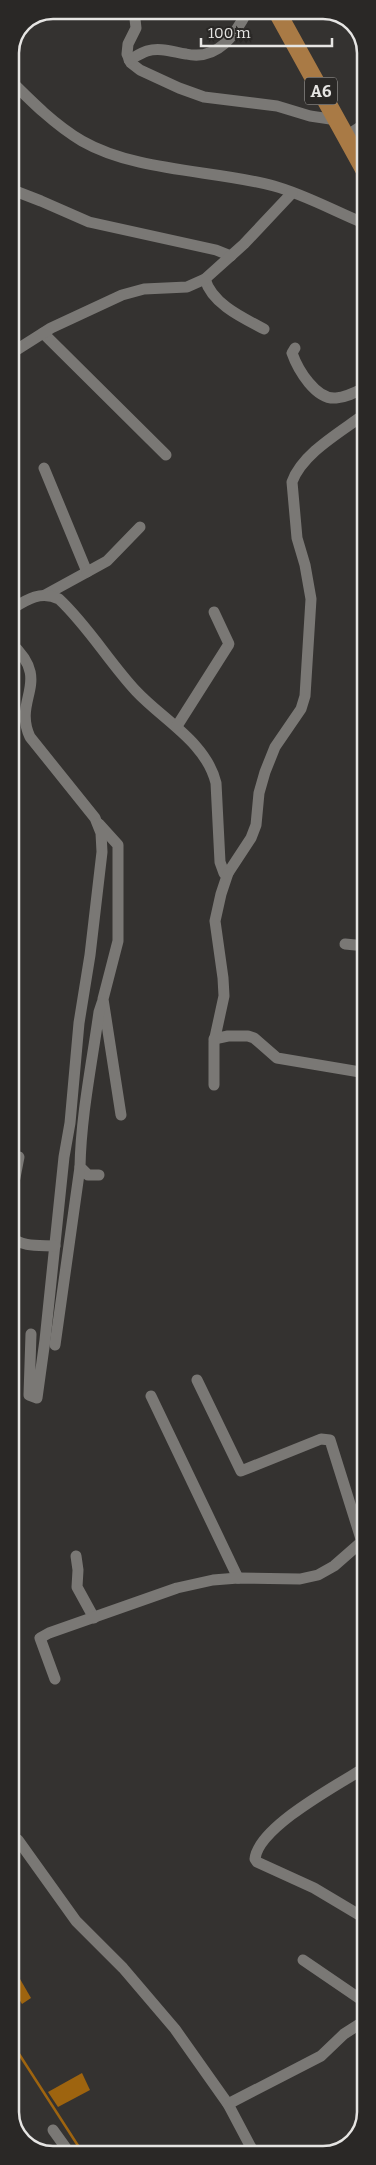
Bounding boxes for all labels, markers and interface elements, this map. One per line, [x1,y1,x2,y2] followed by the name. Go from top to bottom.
[201,15,332,47] scale bar
[208,24,251,42] text: 100 m
[305,78,337,104] road number: A6

